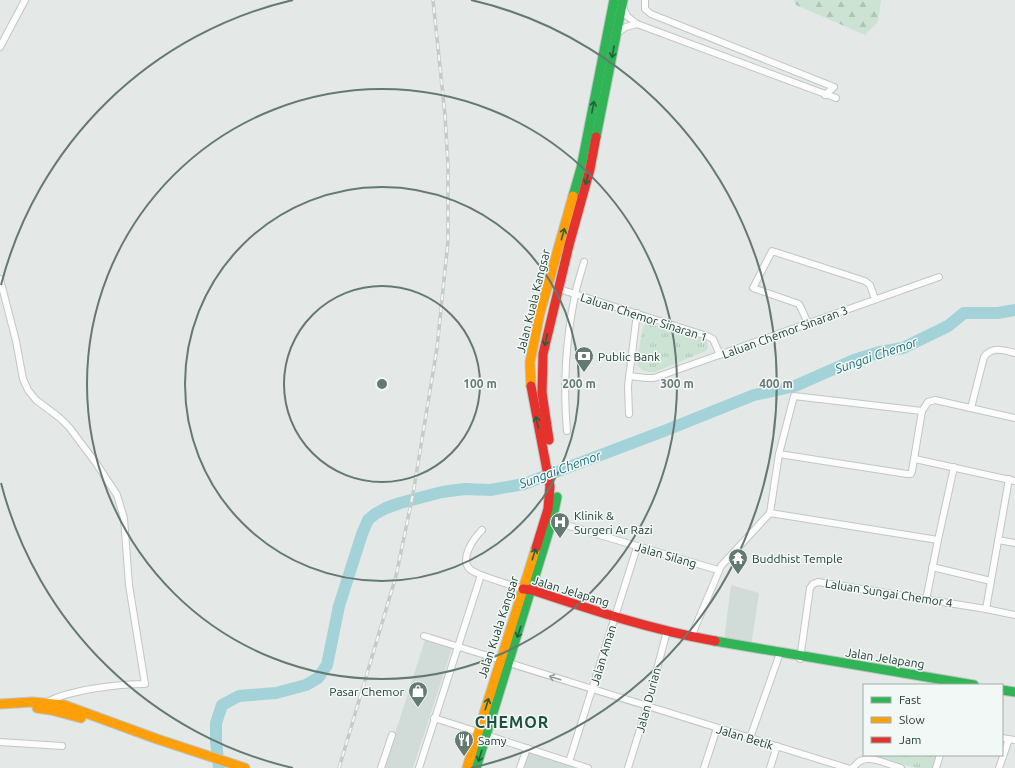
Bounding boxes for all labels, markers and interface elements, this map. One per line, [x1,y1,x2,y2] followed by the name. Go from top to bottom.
[609,45,617,58] one-way arrow
[590,101,598,114] one-way arrow
[583,173,590,186] one-way arrow
[560,227,567,240] one-way arrow
[514,247,552,354] street label: Jalan Kuala Kangsar
[579,290,709,344] street label: Laluan Chemor Sinaran 1
[720,303,850,361] street label: Laluan Chemor Sinaran 3
[542,333,550,346] one-way arrow
[832,334,920,376] water label: Sungai Chemor
[573,345,595,373] bank icon: Public Bank
[598,350,660,363] place label: Public Bank
[375,377,389,391] centre of rings
[463,377,497,390] text: 100 m
[562,377,596,390] text: 200 m
[660,377,694,390] text: 300 m
[759,377,793,390] text: 400 m
[533,416,541,429] one-way arrow
[516,447,604,491] water label: Sungai Chemor
[574,509,653,536] place label: Klinik & Surgeri Ar Razi
[549,511,571,539] hospital icon: Klinik & Surgeri Ar Razi
[634,540,698,570] street label: Jalan Silang
[727,547,749,575] temple icon: Buddhist Temple
[531,548,538,561] one-way arrow
[752,552,843,565] place label: Buddhist Temple
[531,573,611,609] street label: Jalan Jelapang
[475,574,521,680] street label: Jalan Kuala Kangsar
[824,576,954,610] street label: Laluan Sungai Chemor 4
[588,623,618,687] street label: Jalan Aman
[515,625,522,638] one-way arrow
[845,645,925,671] street label: Jalan Jelapang
[633,666,663,734] street label: Jalan Durian
[549,674,562,681] one-way arrow
[407,680,429,708] shop icon: Pasar Chemor
[863,684,1003,756] legend
[329,685,404,698] place label: Pasar Chemor
[899,693,921,706] text: Fast
[484,698,491,711] one-way arrow
[475,713,549,731] district label: CHEMOR
[899,713,925,726] text: Slow
[715,722,775,752] street label: Jalan Betik
[453,729,475,757] restaurant icon: Samy
[899,733,921,746] text: Jam
[478,734,507,747] place label: Samy
[476,749,483,762] one-way arrow

